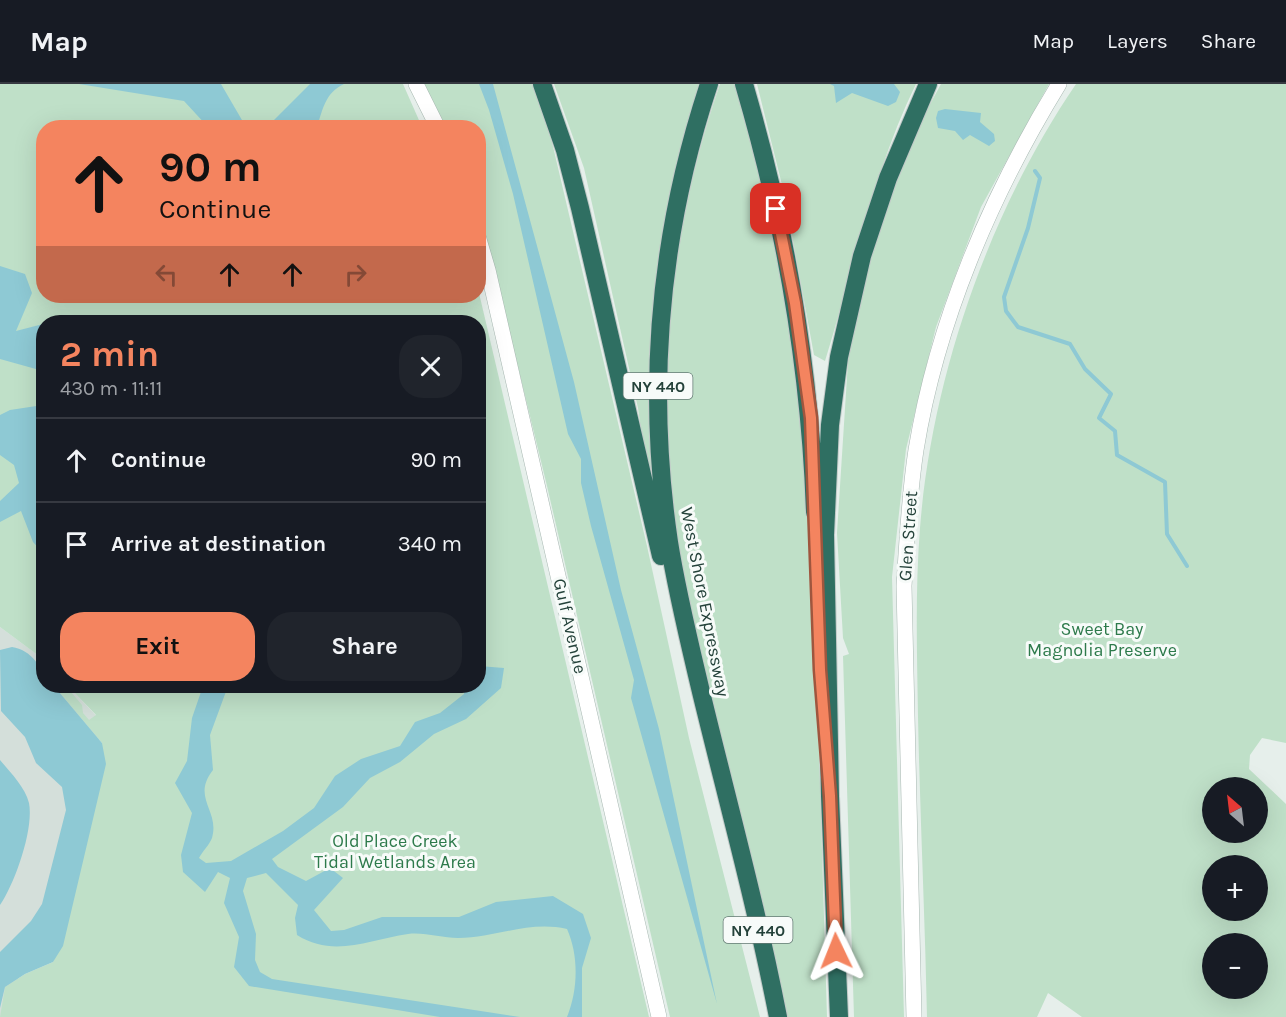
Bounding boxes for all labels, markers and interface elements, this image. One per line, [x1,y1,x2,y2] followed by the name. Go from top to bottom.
[30,25,88,58] text: Map
[1032,29,1074,53] text: Map
[1107,29,1168,53] text: Layers
[1201,29,1256,53] text: Share
[159,142,262,192] text: 90 m
[60,144,138,222] icon: ahead
[750,183,801,234] pin
[759,192,792,225] icon: arrive
[159,193,271,225] text: Continue
[150,258,183,291] icon: left
[213,258,246,291] icon: ahead
[276,258,309,291] icon: ahead
[339,258,372,291] icon: right
[60,333,159,375] text: 2 min
[399,335,462,398] button: close
[624,373,692,399] road number: NY 440
[60,377,162,400] text: 430 m · 11:11
[60,444,93,477] icon: ahead
[111,447,206,473] text: Continue
[410,447,462,473] text: 90 m
[894,490,922,582] street label: Glen Street
[676,505,734,699] street label: West Shore Expressway
[60,528,93,561] icon: arrive
[111,531,326,557] text: Arrive at destination
[398,531,462,557] text: 340 m
[548,576,592,676] street label: Gulf Avenue
[60,612,255,681] button: Exit
[267,612,462,681] button: Share
[1027,618,1177,661] park label: Sweet Bay Magnolia Preserve
[1202,777,1268,843] north arrow
[1202,777,1268,999] map controls
[314,830,476,873] park label: Old Place Creek Tidal Wetlands Area
[1202,855,1268,921] button: +
[724,917,792,943] road number: NY 440
[804,919,868,983] position arrow
[1202,933,1268,999] button: −

